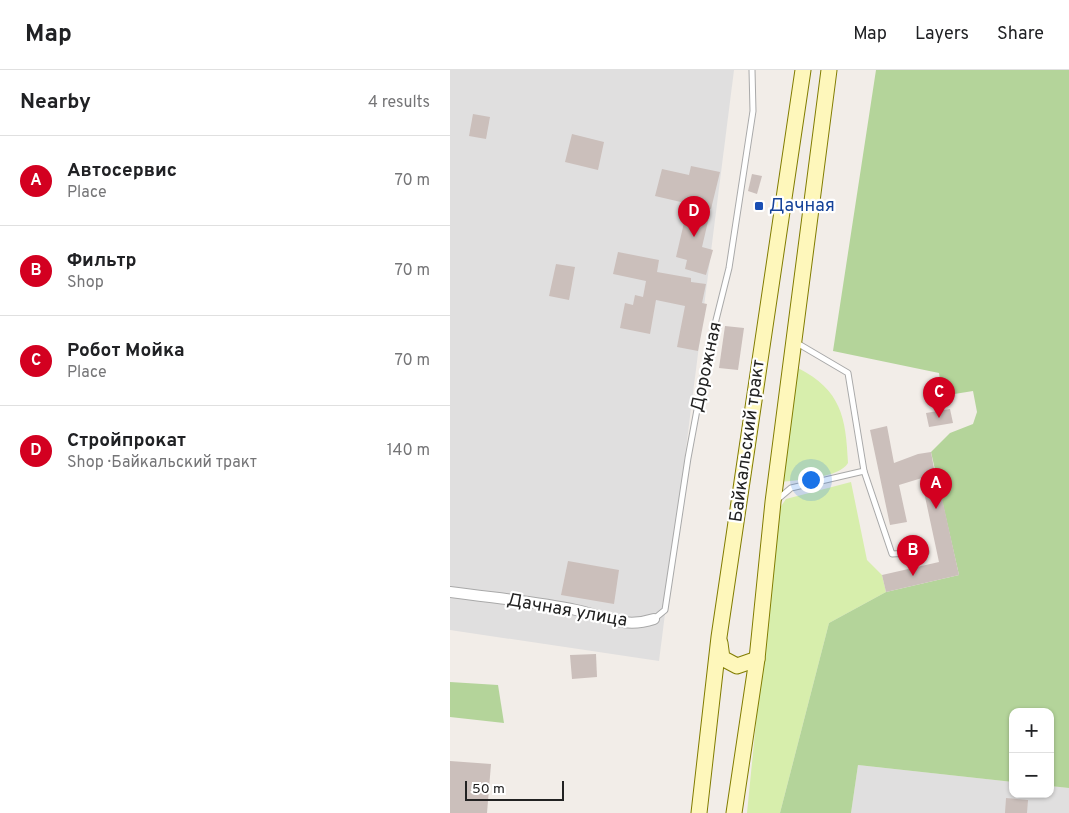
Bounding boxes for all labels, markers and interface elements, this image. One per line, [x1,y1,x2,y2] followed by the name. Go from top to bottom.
[25,20,72,50] text: Map
[853,23,887,46] text: Map
[915,23,969,46] text: Layers
[997,23,1044,46] text: Share
[20,89,91,116] text: Nearby
[368,93,430,113] text: 4 results
[67,159,177,183] text: Автосервис
[30,171,42,191] text: A
[395,171,430,191] text: 70 m
[67,183,107,203] text: Place
[769,195,835,218] place label: Дачная
[678,196,710,237] pin: D
[753,200,765,212] marker: Дачная
[67,249,136,273] text: Фильтр
[30,261,42,281] text: B
[395,261,430,281] text: 70 m
[67,273,104,293] text: Shop
[686,320,728,414] street label: Дорожная
[67,339,185,363] text: Робот Мойка
[31,351,41,371] text: C
[395,351,430,371] text: 70 m
[725,358,771,524] street label: Байкальский тракт
[67,363,107,383] text: Place
[923,377,955,418] pin: C
[67,429,186,453] text: Стройпрокат
[30,441,42,461] text: D
[387,441,430,461] text: 140 m
[67,453,257,473] text: Shop · Байкальский тракт
[798,467,824,493] your location
[920,468,952,509] pin: A
[897,535,929,576] pin: B
[505,589,629,633] street label: Дачная улица
[1009,708,1054,798] map controls
[1009,708,1054,753] button: +
[1009,753,1054,798] button: −
[465,778,564,801] scale bar
[472,781,505,798] text: 50 m

